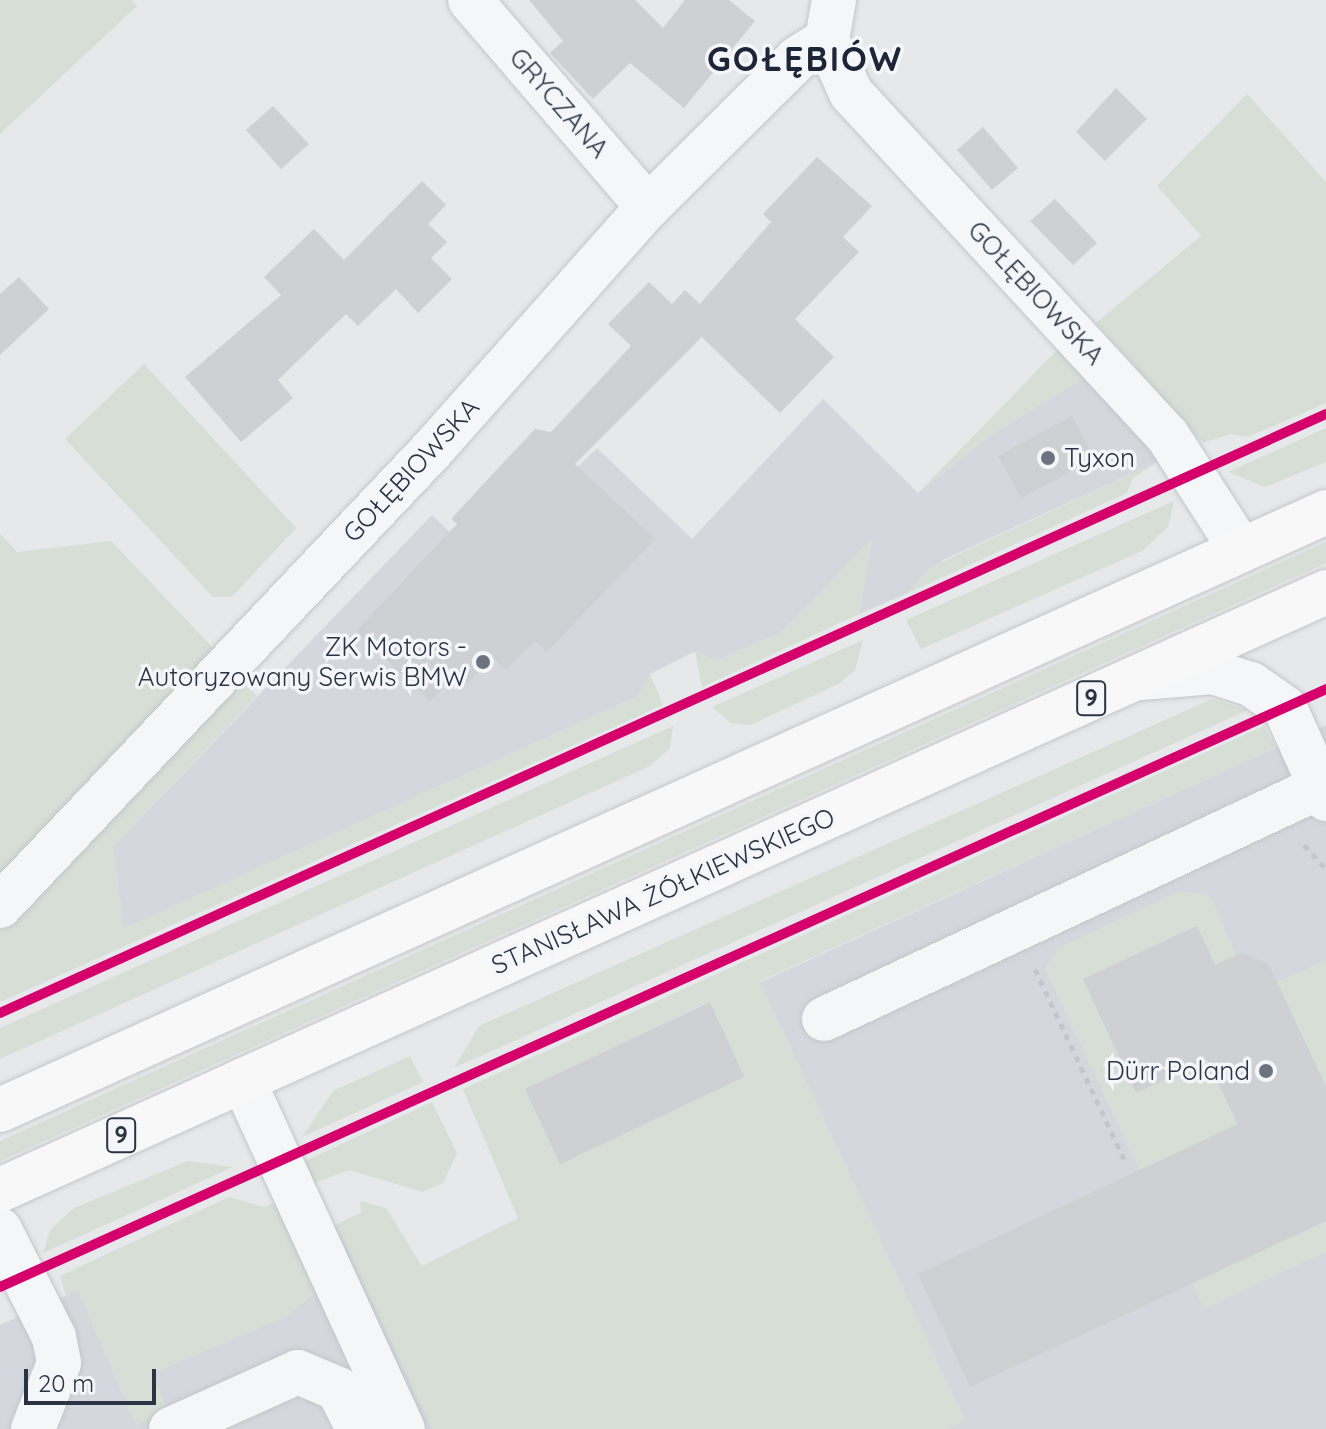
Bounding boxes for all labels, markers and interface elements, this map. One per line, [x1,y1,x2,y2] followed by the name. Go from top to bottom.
[707,39,903,79] district label: GOŁĘBIÓW
[503,42,615,164] street label: GRYCZANA
[961,215,1111,371] street label: GOŁĘBIOWSKA
[336,392,486,548] street label: GOŁĘBIOWSKA
[1064,442,1135,474] place label: Tyxon
[1039,449,1057,467] marker: Tyxon
[138,631,467,692] place label: ZK Motors - Autoryzowany Serwis BMW
[474,653,492,671] marker: ZK Motors - Autoryzowany Serwis BMW
[1075,678,1107,718] road number: 9
[487,801,839,981] street label: STANISŁAWA ŻÓŁKIEWSKIEGO
[1106,1055,1250,1087] place label: Dürr Poland
[1257,1062,1275,1080] marker: Dürr Poland
[105,1115,137,1155] road number: 9
[28,1353,160,1403] scale bar
[38,1368,94,1398] text: 20 m

